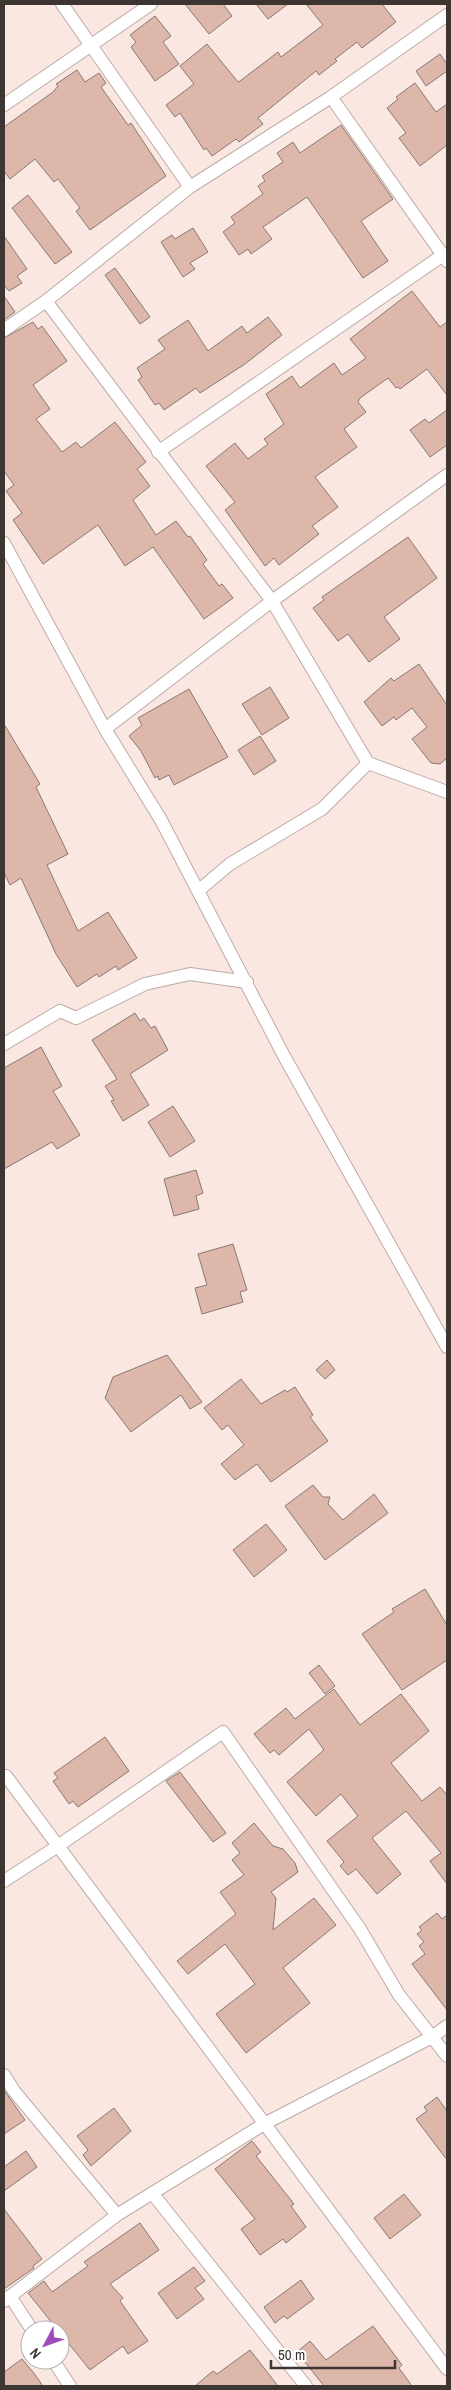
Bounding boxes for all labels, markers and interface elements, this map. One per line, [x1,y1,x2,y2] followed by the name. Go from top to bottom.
[20,2320,70,2370] north arrow
[271,2338,395,2370] scale bar
[26,2344,45,2363] text: N
[278,2344,305,2365] text: 50 m

